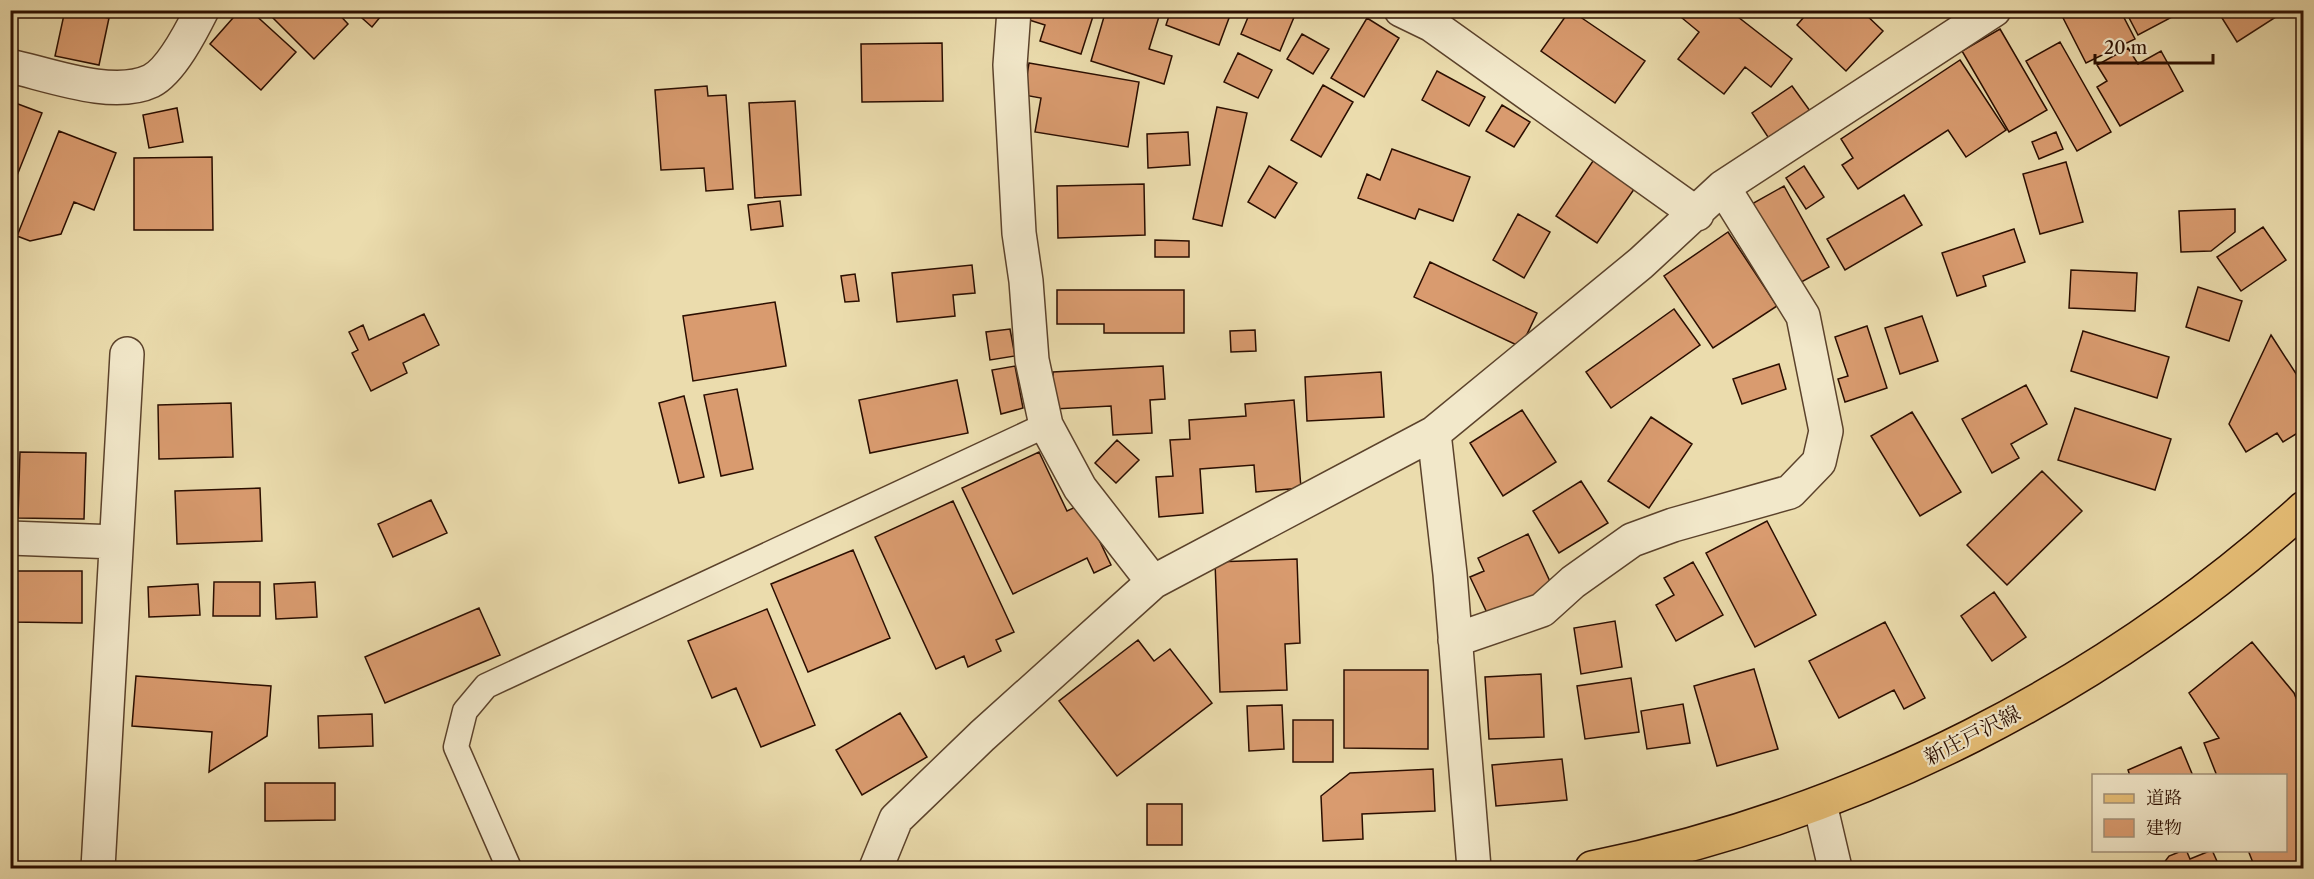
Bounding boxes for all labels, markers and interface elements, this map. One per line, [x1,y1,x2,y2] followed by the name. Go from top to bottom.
[2095,27,2214,65] scale bar
[2104,37,2148,59] text: 20 m
[1920,700,2024,770] street label: 新庄戸沢線
[2092,774,2287,852] legend
[2146,787,2182,809] text: 道路
[2146,817,2182,839] text: 建物

